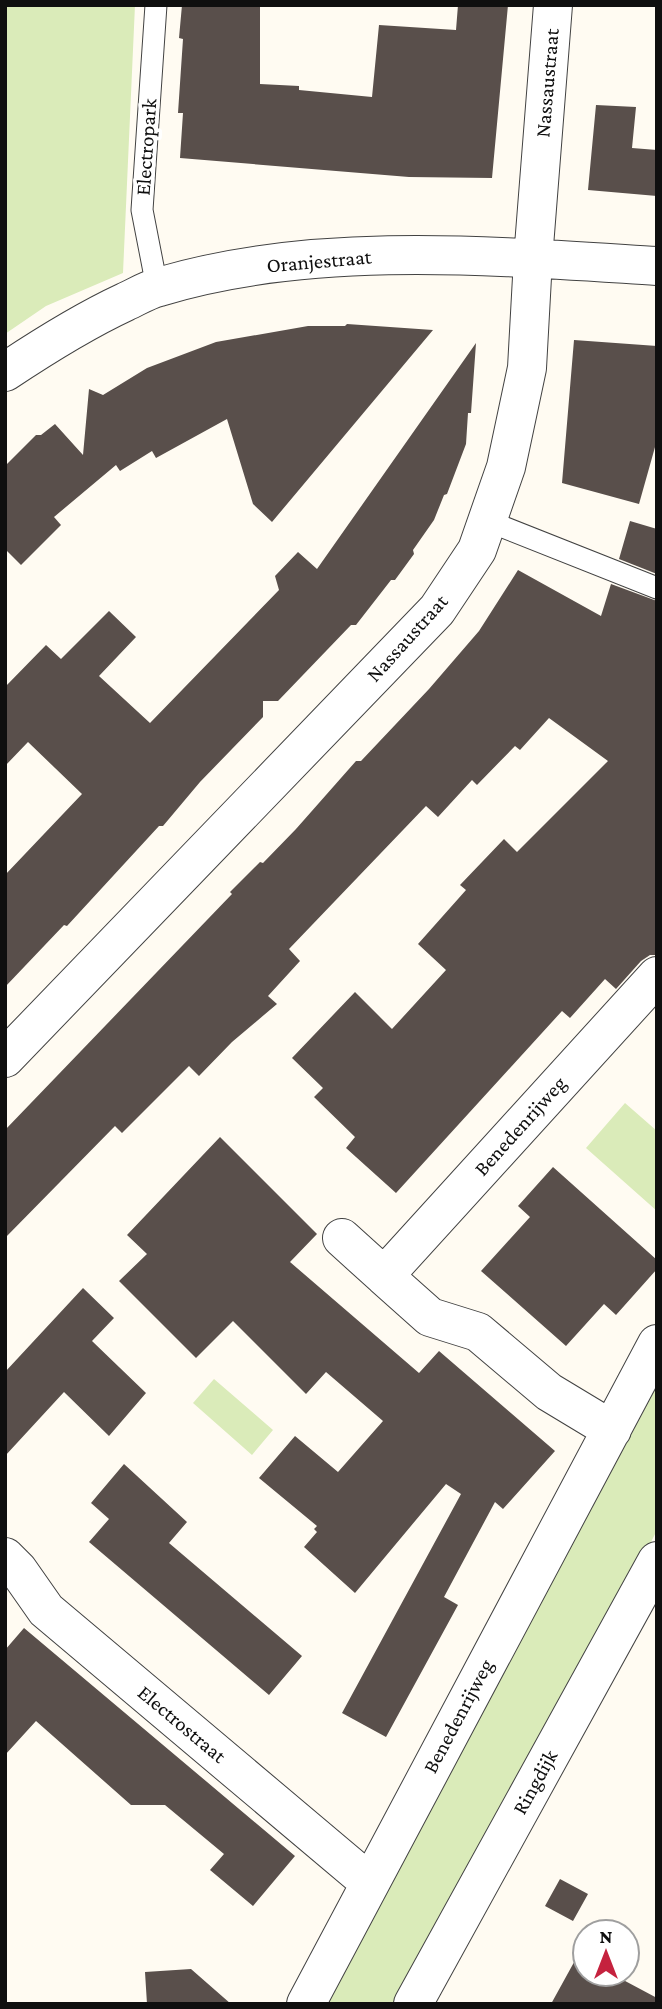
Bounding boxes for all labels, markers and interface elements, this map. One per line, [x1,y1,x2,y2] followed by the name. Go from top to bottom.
[530,26,564,139] street label: Nassaustraat
[131,98,161,196] street label: Electropark
[266,244,373,278] street label: Oranjestraat
[361,589,453,687] street label: Nassaustraat
[469,1071,571,1181] street label: Benedenrijweg
[418,1655,498,1777] street label: Benedenrijweg
[133,1680,232,1769] street label: Electrostraat
[507,1745,563,1819] street label: Ringdijk
[571,1918,641,1988] north arrow
[600,1926,613,1947] text: N

